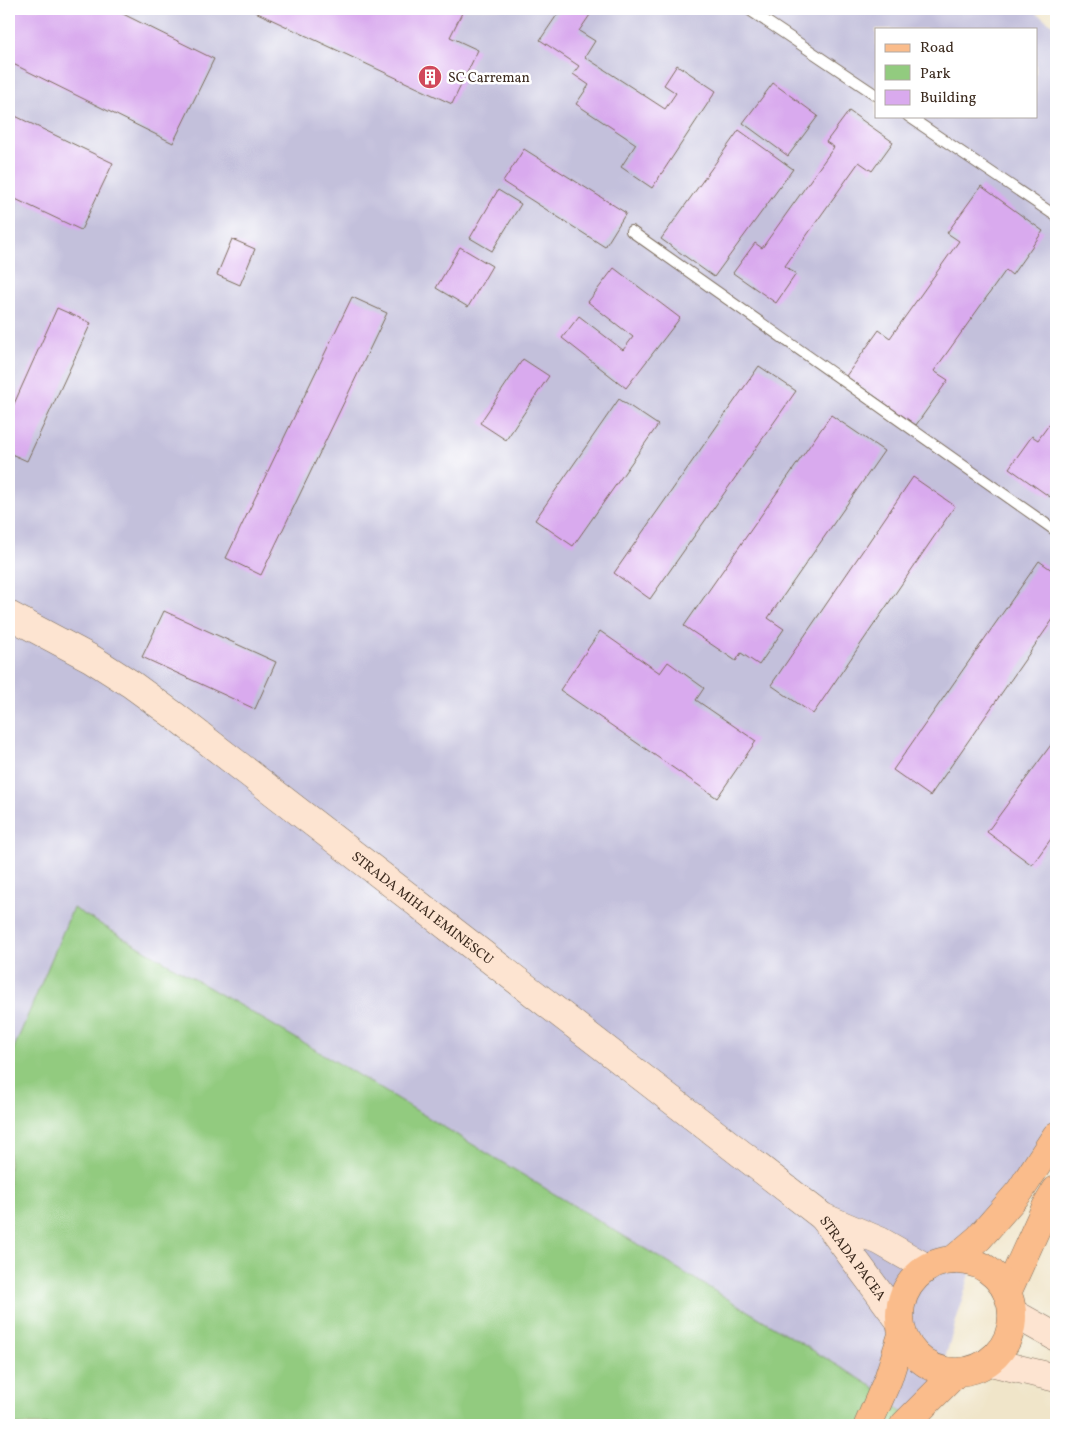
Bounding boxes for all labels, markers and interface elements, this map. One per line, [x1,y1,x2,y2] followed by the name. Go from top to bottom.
[875,28,1038,118] legend
[920,38,954,59] text: Road
[417,64,443,90] building icon: SC Carreman
[920,64,951,85] text: Park
[448,69,530,88] place label: SC Carreman
[920,88,977,109] text: Building
[347,848,497,970] street label: STRADA MIHAI EMINESCU
[814,1213,890,1305] street label: STRADA PACEA

